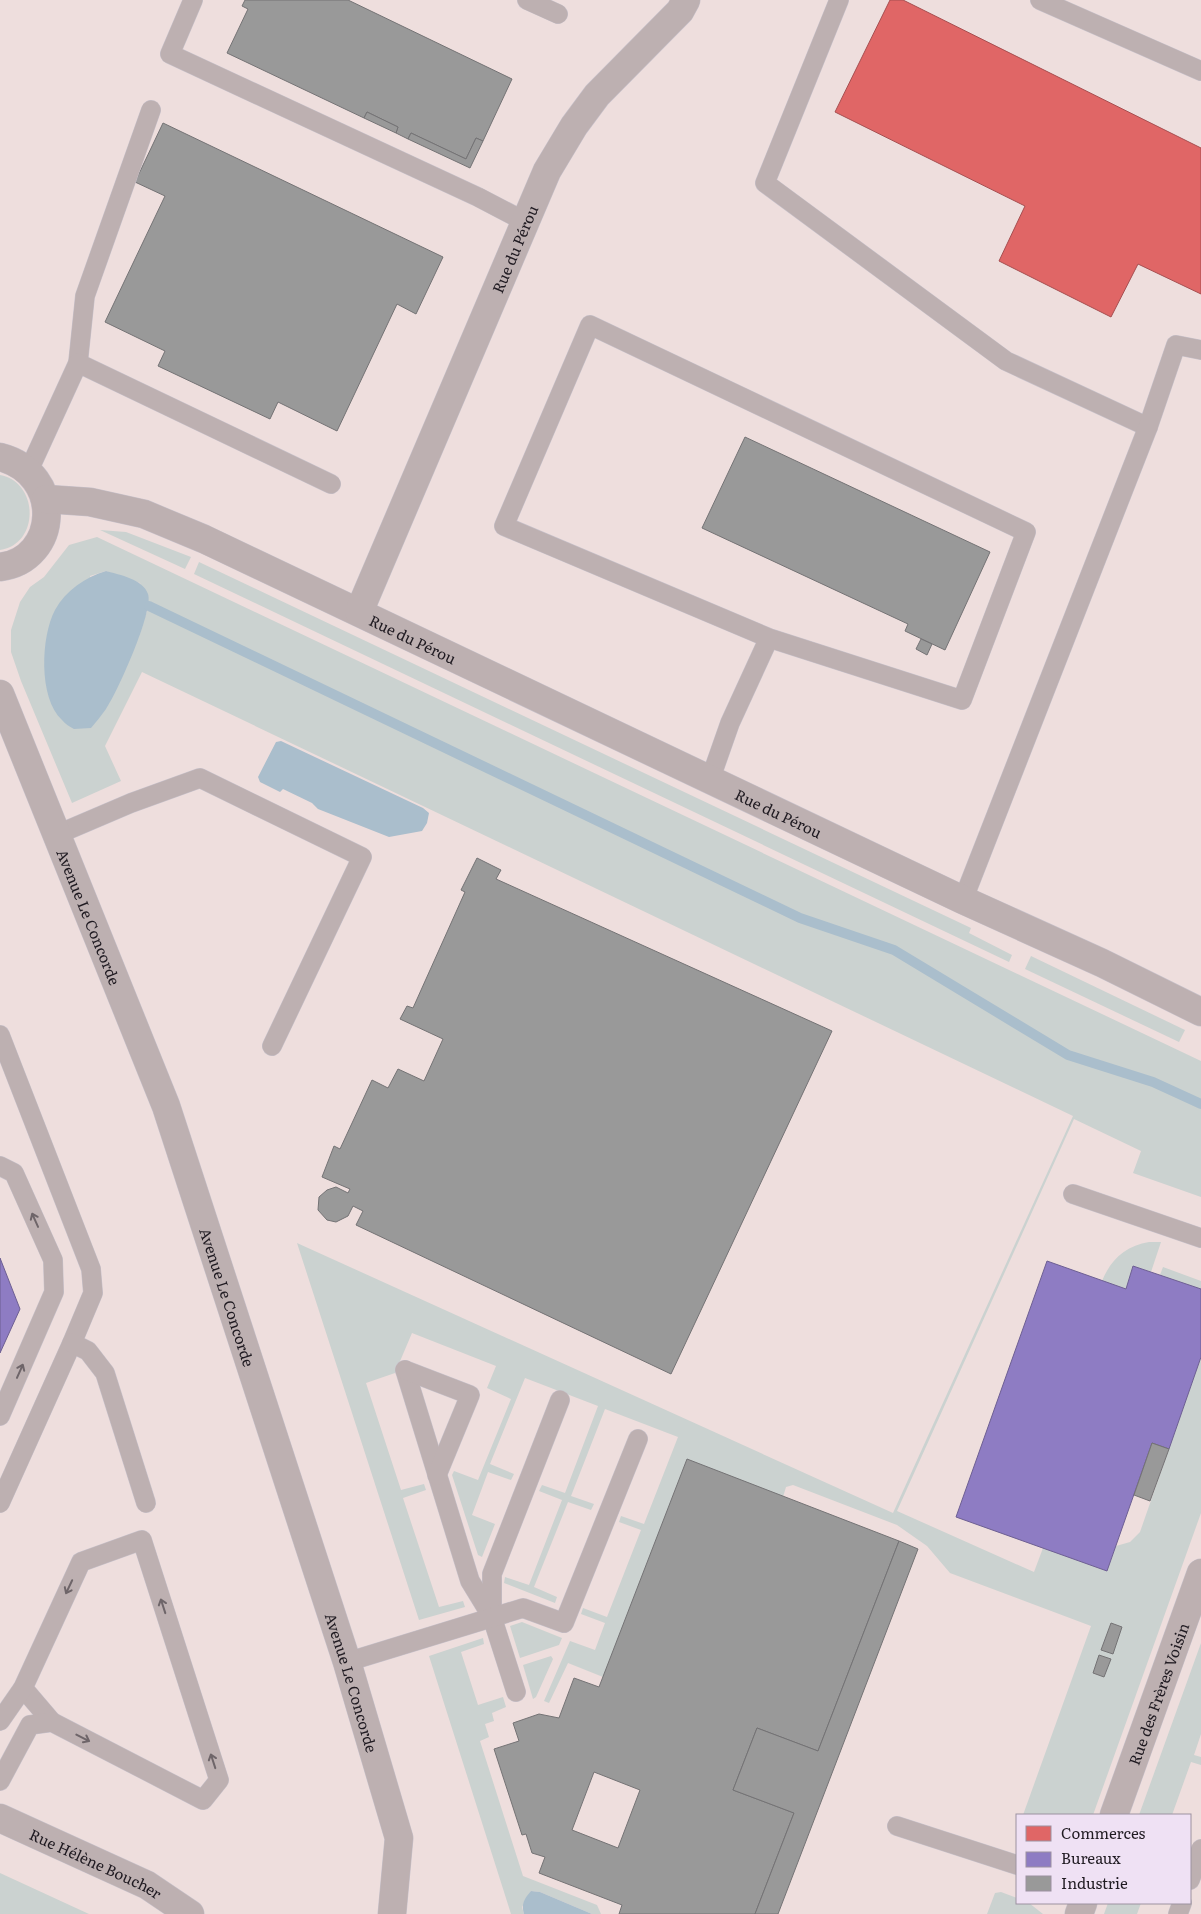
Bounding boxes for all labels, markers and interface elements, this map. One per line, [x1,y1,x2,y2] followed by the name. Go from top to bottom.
[485,200,543,296] street label: Rue du Pérou
[366,608,461,669] street label: Rue du Pérou
[732,782,827,843] street label: Rue du Pérou
[52,845,128,988] street label: Avenue Le Concorde
[30,1213,40,1228] one-way arrow
[195,1224,262,1370] street label: Avenue Le Concorde
[15,1364,25,1379] one-way arrow
[64,1579,74,1594] one-way arrow
[158,1599,168,1615] one-way arrow
[320,1610,385,1755] street label: Avenue Le Concorde
[1121,1619,1194,1768] street label: Rue des Frères Voisin
[76,1733,91,1743] one-way arrow
[208,1754,217,1770] one-way arrow
[1016,1814,1191,1904] legend
[1061,1821,1146,1844] text: Commerces
[26,1822,167,1904] street label: Rue Hélène Boucher
[1061,1846,1121,1869] text: Bureaux
[1061,1871,1128,1894] text: Industrie

